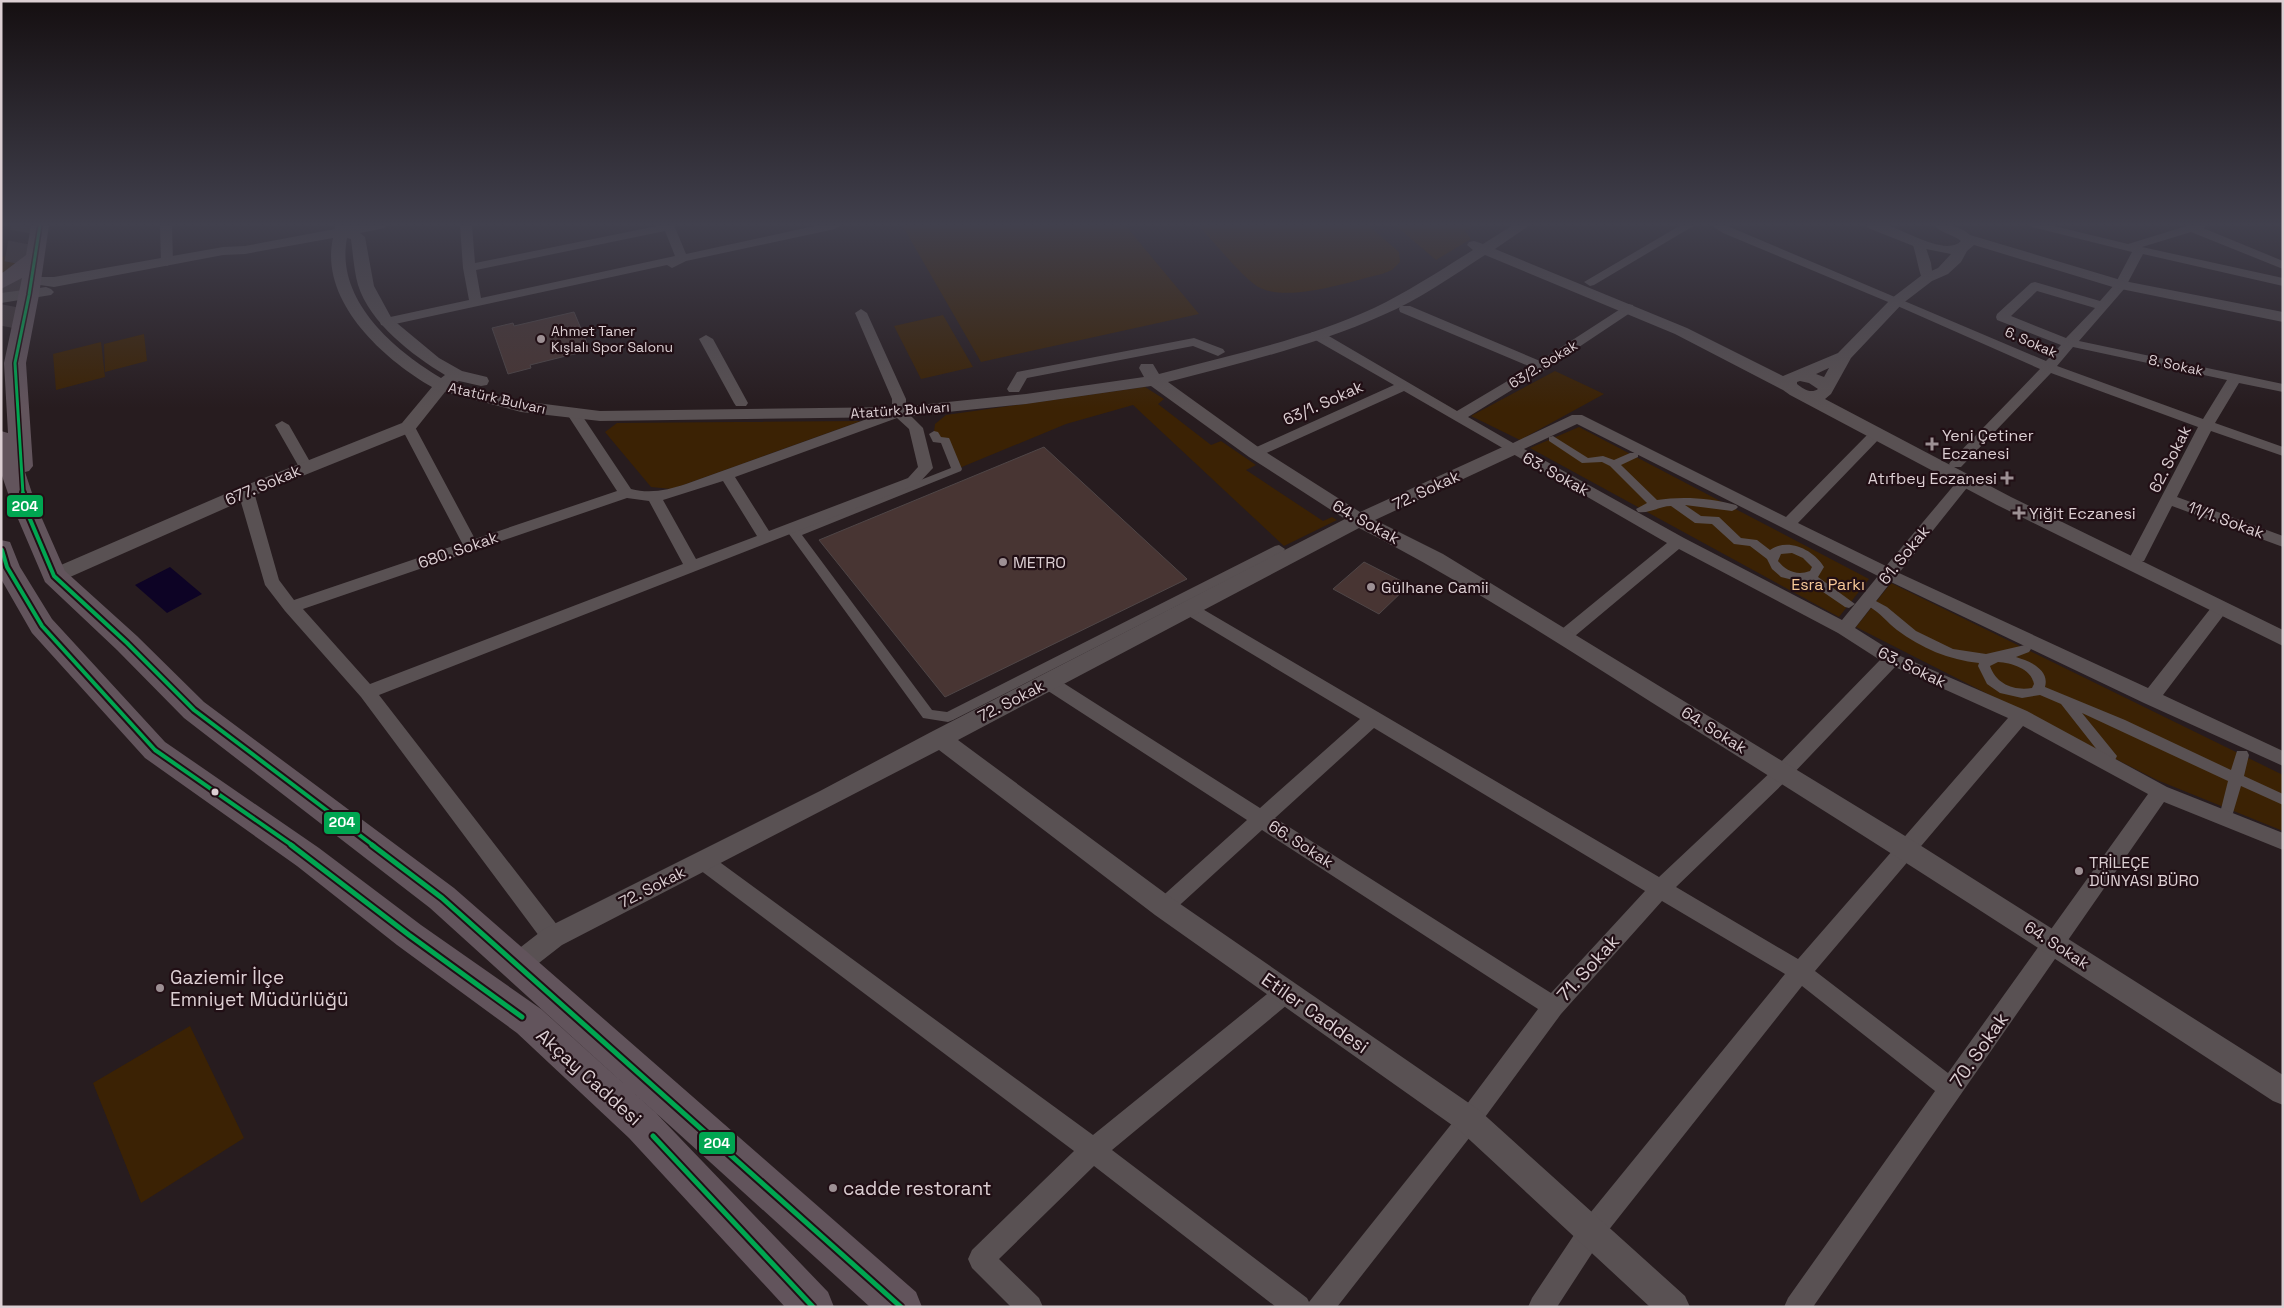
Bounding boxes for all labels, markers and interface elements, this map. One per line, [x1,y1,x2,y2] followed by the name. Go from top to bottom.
[551,322,673,356] place label: Ahmet Taner Kışlalı Spor Salonu
[2002,323,2060,362] street label: 6. Sokak
[535,333,547,345] marker: Ahmet Taner Kışlalı Spor Salonu
[1505,336,1581,392] street label: 63/2. Sokak
[2147,350,2206,380] street label: 8. Sokak
[1280,376,1367,430] street label: 63/1. Sokak
[447,378,547,418] street label: Atatürk Bulvarı
[850,398,950,422] street label: Atatürk Bulvarı
[2144,421,2196,496] street label: 62. Sokak
[1942,425,2034,464] place label: Yeni Çetiner Eczanesi
[1926,438,1938,450] marker: Yeni Çetiner Eczanesi
[1519,447,1593,501] street label: 63. Sokak
[222,460,304,510] street label: 677. Sokak
[1389,465,1463,515] street label: 72. Sokak
[1868,468,1997,489] place label: Atıfbey Eczanesi
[2001,472,2013,484] marker: Atıfbey Eczanesi
[6,494,44,518] line badge: 204
[1329,495,1404,549] street label: 64. Sokak
[12,497,38,515] text: 204
[2185,497,2267,544] street label: 11/1. Sokak
[2029,503,2136,524] place label: Yiğit Eczanesi
[2013,507,2025,519] marker: Yiğit Eczanesi
[1874,521,1934,589] street label: 61. Sokak
[415,526,501,573] street label: 680. Sokak
[1013,552,1066,573] place label: METRO
[997,556,1009,568] marker: METRO
[1791,574,1865,595] park label: Esra Parkı
[1381,577,1489,598] place label: Gülhane Camii
[1365,581,1377,593] marker: Gülhane Camii
[1875,642,1950,693] street label: 63. Sokak
[974,675,1048,727] street label: 72. Sokak
[1677,702,1751,759] street label: 64. Sokak
[210,787,220,797] unlabelled marker
[323,811,361,835] line badge: 204
[329,813,355,831] text: 204
[1265,815,1338,873] street label: 66. Sokak
[2089,852,2199,891] place label: TRİLEÇE DÜNYASI BÜRO
[615,861,689,913] street label: 72. Sokak
[2073,865,2085,877] marker: TRİLEÇE DÜNYASI BÜRO
[2021,916,2094,974] street label: 64. Sokak
[1551,929,1625,1007] street label: 71. Sokak
[170,965,349,1012] place label: Gaziemir İlçe Emniyet Müdürlüğü
[1257,967,1373,1059] street label: Etiler Caddesi
[154,982,166,994] marker: Gaziemir İlçe Emniyet Müdürlüğü
[1944,1008,2014,1092] street label: 70. Sokak
[531,1023,647,1131] street label: Akçay Caddesi
[698,1131,736,1155] line badge: 204
[704,1134,730,1152] text: 204
[843,1176,992,1201] place label: cadde restorant
[827,1182,839,1194] marker: cadde restorant

